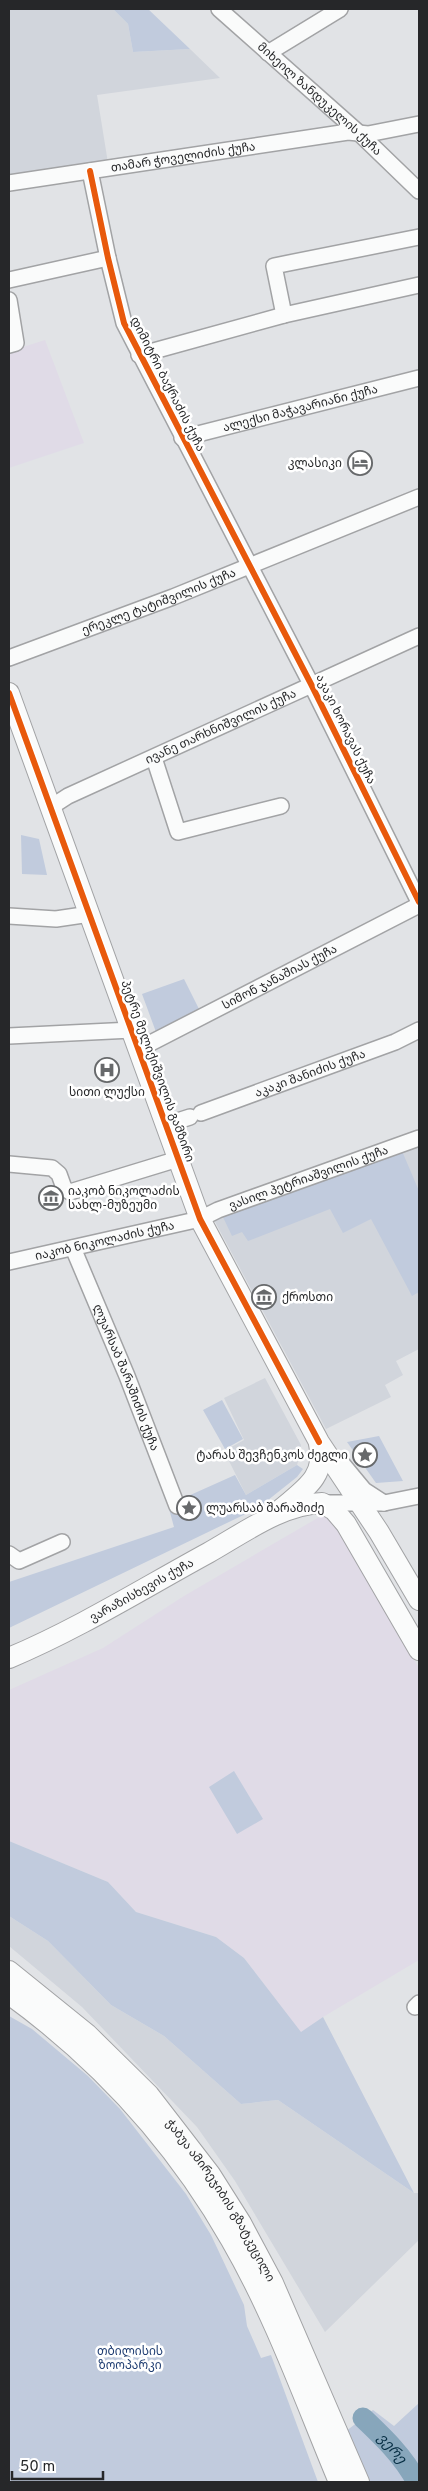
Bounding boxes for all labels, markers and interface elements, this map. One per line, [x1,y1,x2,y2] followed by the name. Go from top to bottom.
[253,40,385,160] street label: მიხეილ ზანდუკელის ქუჩა
[110,139,257,177] street label: თამარ ჭოველიძის ქუჩა
[126,314,208,455] street label: დიმიტრი ბაქრაძის ქუჩა
[221,382,380,436] street label: ალექსი მაჭავარიანი ქუჩა
[347,450,373,476] hotel icon: კლასიკი
[288,456,342,472] place label: კლასიკი
[80,565,239,639] street label: ერეკლე ტატიშვილის ქუჩა
[311,672,379,787] street label: აკაკი ხორავას ქუჩა
[143,686,299,769] street label: ივანე თარხნიშვილის ქუჩა
[220,941,340,1014] street label: სიმონ ჯანაშიას ქუჩა
[117,978,198,1165] street label: პეტრე მელიქიშვილის გამზირი
[253,1046,368,1102] street label: აკაკი შანიძის ქუჩა
[94,1057,120,1083] hospital icon: სითი ლუქსი
[69,1085,145,1101] place label: სითი ლუქსი
[227,1143,391,1214] street label: ვასილ პეტრიაშვილის ქუჩა
[68,1184,180,1214] place label: იაკობ ნიკოლაძის სახლ-მუზეუმი
[38,1185,64,1211] museum icon: იაკობ ნიკოლაძის სახლ-მუზეუმი
[33,1218,176,1265] street label: იაკობ ნიკოლაძის ქუჩა
[251,1284,277,1310] museum icon: ქროსთი
[282,1290,333,1306] place label: ქროსთი
[89,1302,162,1453] street label: ლუარსაბ შარაშიძის ქუჩა
[352,1442,378,1468] place icon: ტარას შევჩენკოს ძეგლი
[196,1448,348,1464] place label: ტარას შევჩენკოს ძეგლი
[176,1495,202,1521] place icon: ლუარსაბ შარაშიძე
[206,1501,325,1517] place label: ლუარსაბ შარაშიძე
[87,1555,197,1627] street label: ვარაზისხევის ქუჩა
[162,2116,278,2285] street label: ჭაბუა ამირეჯიბის გზატკეცილი
[97,2344,163,2374] park label: თბილისის ზოოპარკი
[373,2430,410,2468] water label: ვერე
[12,2448,104,2480] scale bar
[20,2458,55,2477] text: 50 m

